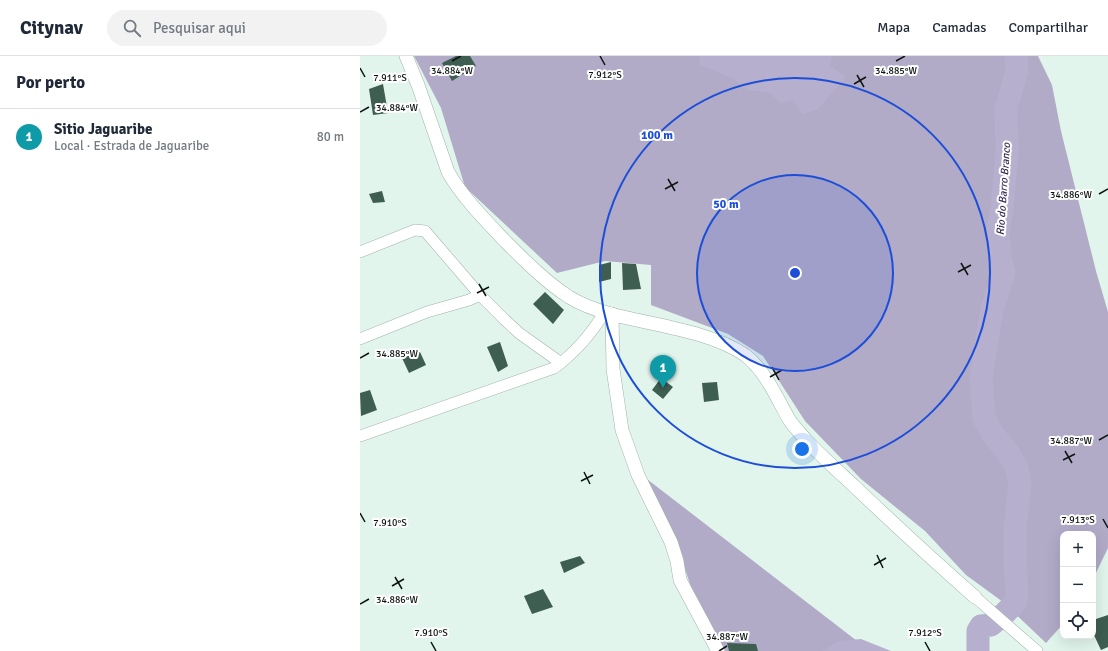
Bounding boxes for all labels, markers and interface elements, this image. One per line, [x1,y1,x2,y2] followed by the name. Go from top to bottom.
[107,10,387,46] search box
[20,16,83,40] text: Citynav
[121,17,143,39] icon: search
[153,19,246,37] text: Pesquisar aqui
[877,19,910,36] text: Mapa
[932,19,986,36] text: Camadas
[1008,19,1088,36] text: Compartilhar
[431,65,473,77] text: 34.884°W
[875,65,917,77] text: 34.885°W
[588,69,622,81] text: 7.912°S
[16,72,85,93] text: Por perto
[373,72,407,84] text: 7.911°S
[376,102,418,114] text: 34.884°W
[54,120,153,138] text: Sitio Jaguaribe
[641,128,673,143] text: 100 m
[25,129,33,145] text: 1
[317,129,344,145] text: 80 m
[54,138,209,154] text: Local · Estrada de Jaguaribe
[994,141,1013,236] water label: Rio do Barro Branco
[1050,189,1092,201] text: 34.886°W
[713,197,739,212] text: 50 m
[788,266,802,280] centre of rings
[376,348,418,360] text: 34.885°W
[650,355,676,388] pin: 1
[1050,435,1092,447] text: 34.887°W
[792,439,812,459] your location
[1061,514,1095,526] text: 7.913°S
[373,517,407,529] text: 7.910°S
[1060,531,1096,639] map controls
[1060,531,1096,567] button: +
[1060,567,1096,603] button: −
[376,594,418,606] text: 34.886°W
[1060,603,1096,639] button: locate
[414,627,448,639] text: 7.910°S
[908,627,942,639] text: 7.912°S
[706,631,748,643] text: 34.887°W

